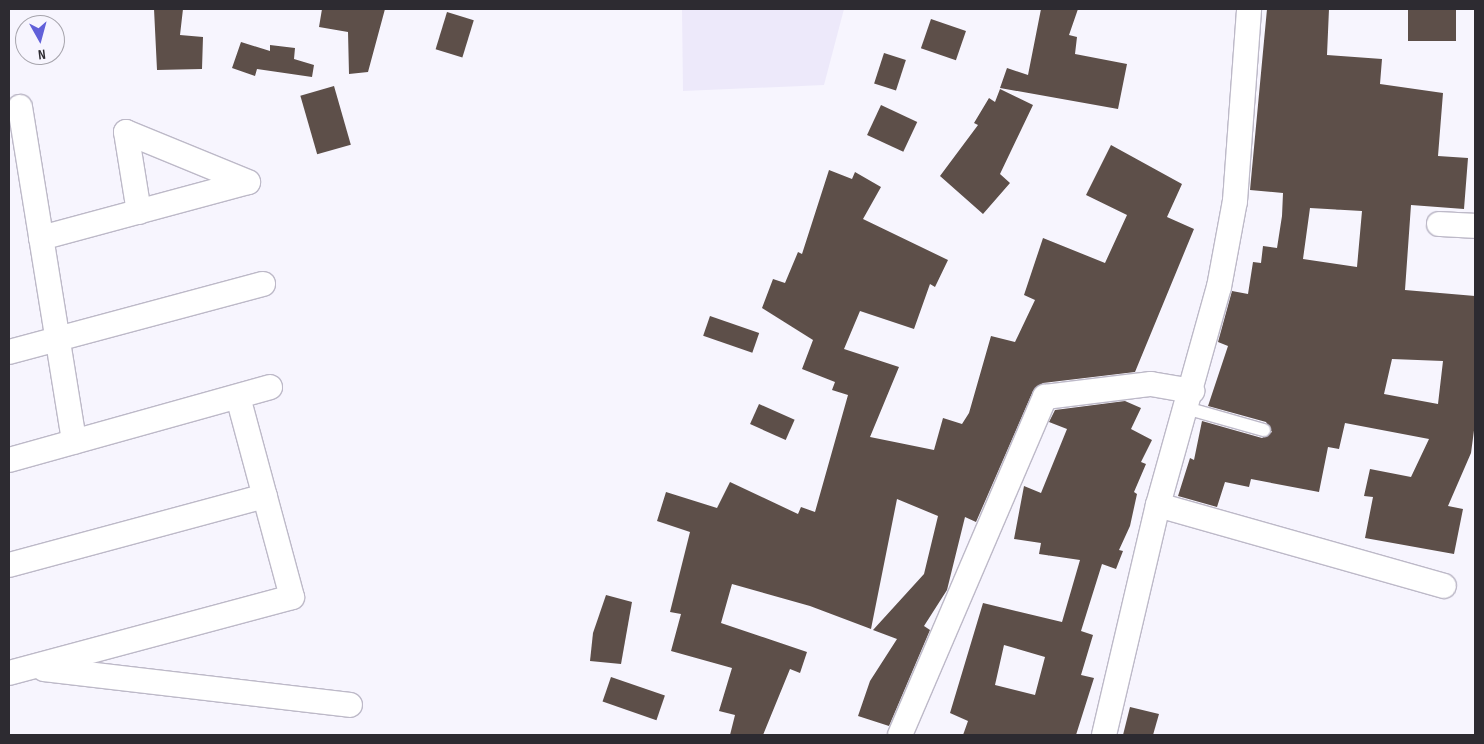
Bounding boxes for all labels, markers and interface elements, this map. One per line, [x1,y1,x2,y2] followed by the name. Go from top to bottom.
[15,15,65,65] north arrow
[37,45,47,63] text: N

